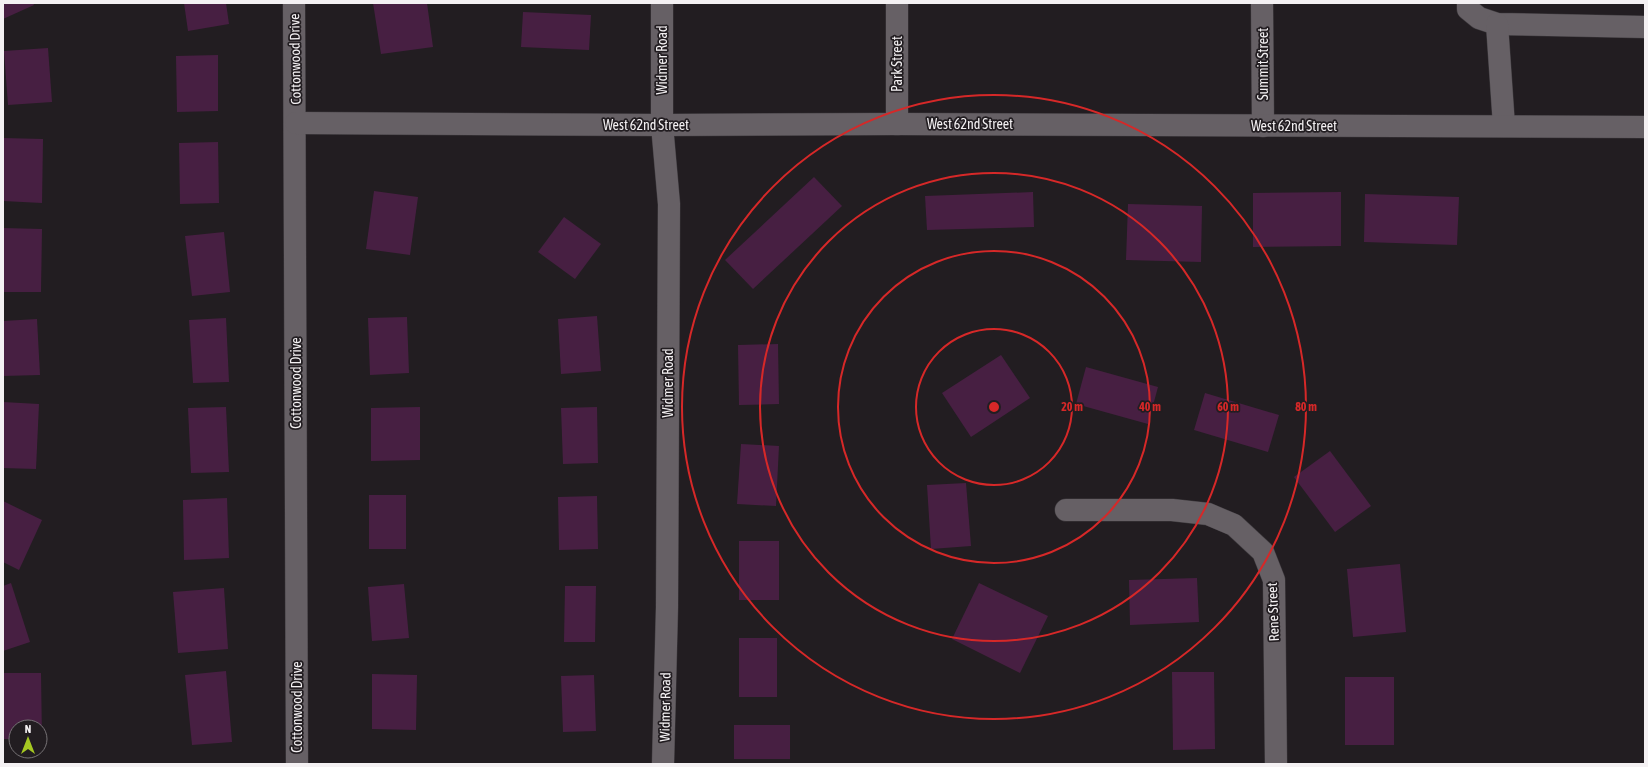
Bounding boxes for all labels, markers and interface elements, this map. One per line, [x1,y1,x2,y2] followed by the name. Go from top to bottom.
[286,13,304,105] street label: Cottonwood Drive
[654,25,670,95] street label: Widmer Road
[1255,28,1271,100] street label: Summit Street
[889,36,905,92] street label: Park Street
[927,116,1013,132] street label: West 62nd Street
[603,117,689,133] street label: West 62nd Street
[1251,118,1337,134] street label: West 62nd Street
[288,337,304,429] street label: Cottonwood Drive
[660,348,676,418] street label: Widmer Road
[987,400,1001,414] centre of rings
[1061,400,1083,414] text: 20 m
[1138,400,1161,414] text: 40 m
[1217,400,1239,414] text: 60 m
[1295,400,1317,414] text: 80 m
[1264,582,1282,642] street label: Rene Street
[289,661,305,753] street label: Cottonwood Drive
[656,672,674,742] street label: Widmer Road
[8,719,48,759] north arrow
[25,723,31,735] text: N

